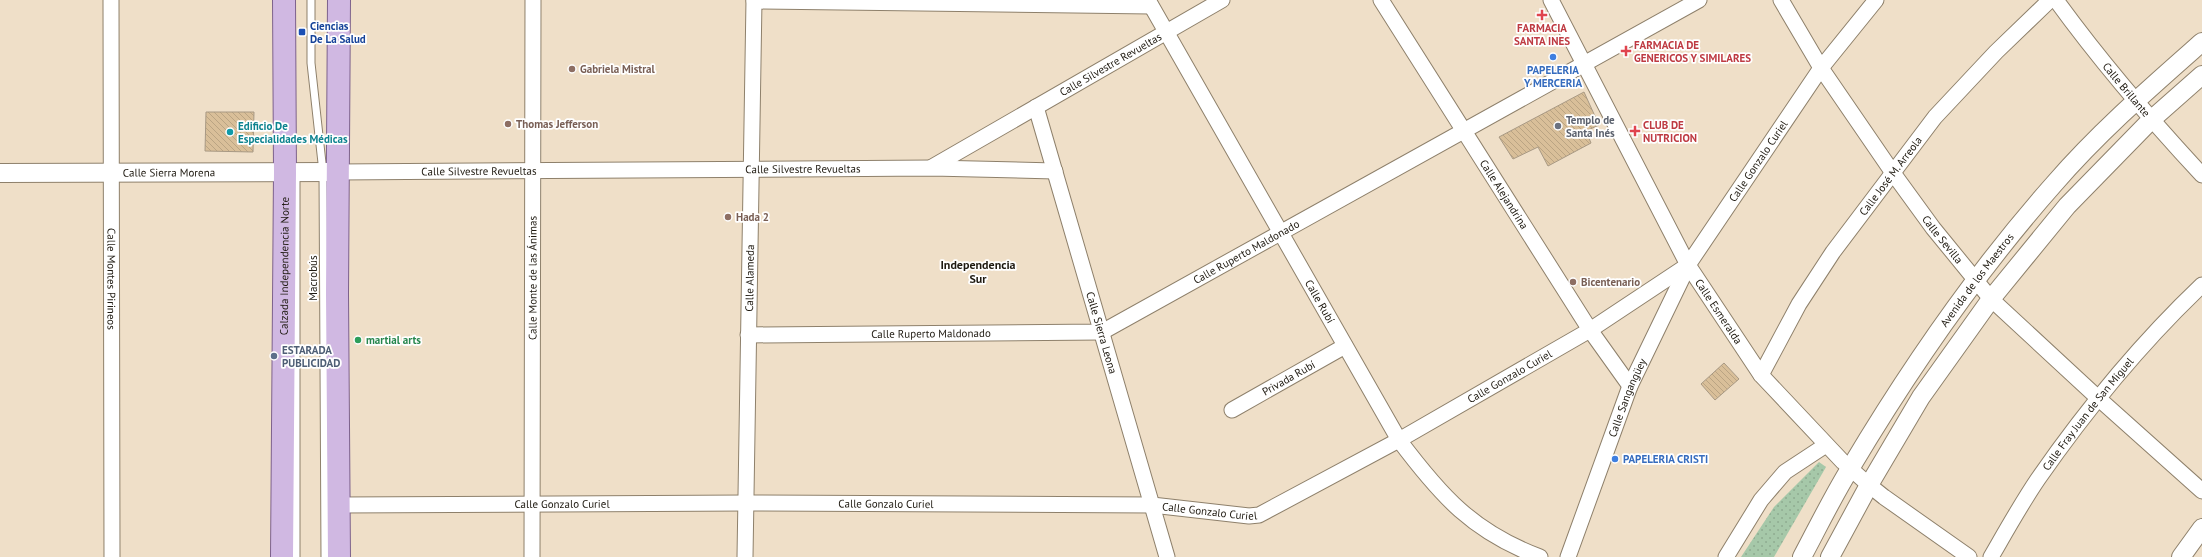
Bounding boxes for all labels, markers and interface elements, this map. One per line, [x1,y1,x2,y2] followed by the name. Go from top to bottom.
[1537,10,1547,20] marker: FARMACIA SANTA INES
[310,19,366,46] place label: Ciencias De La Salud
[1514,21,1570,48] place label: FARMACIA SANTA INES
[297,27,307,37] marker: Ciencias De La Salud
[1057,29,1164,99] street label: Calle Silvestre Revueltas
[1634,38,1751,65] place label: FARMACIA DE GENERICOS Y SIMILARES
[1621,46,1631,56] marker: FARMACIA DE GENERICOS Y SIMILARES
[1548,52,1558,62] marker: PAPELERIA Y MERCERIA
[2100,60,2154,120] street label: Calle Brillante
[580,62,655,76] place label: Gabriela Mistral
[1523,63,1582,90] place label: PAPELERIA Y MERCERIA
[567,64,577,74] marker: Gabriela Mistral
[1566,113,1615,140] place label: Templo de Santa Inés
[516,117,598,131] place label: Thomas Jefferson
[1726,117,1791,204] street label: Calle Gonzalo Curiel
[1643,118,1697,145] place label: CLUB DE NUTRICION
[238,119,348,146] place label: Edificio De Especialidades Médicas
[503,119,513,129] marker: Thomas Jefferson
[1553,121,1563,131] marker: Templo de Santa Inés
[1630,126,1640,136] marker: CLUB DE NUTRICION
[225,127,235,137] marker: Edificio De Especialidades Médicas
[1856,134,1925,218] street label: Calle José M. Arreola
[1477,157,1531,232] street label: Calle Alejandrina
[745,161,861,176] street label: Calle Silvestre Revueltas
[421,164,537,178] street label: Calle Silvestre Revueltas
[123,165,215,180] street label: Calle Sierra Morena
[277,196,292,335] street label: Calzada Independencia Norte
[736,210,769,224] place label: Hada 2
[723,212,733,222] marker: Hada 2
[1919,212,1966,266] street label: Calle Sevilla
[525,216,540,340] street label: Calle Monte de las Ánimas
[1191,217,1302,287] street label: Calle Ruperto Maldonado
[104,228,119,330] street label: Calle Montes Pirineos
[1937,230,2017,330] street label: Avenida de los Maestros
[742,244,757,312] street label: Calle Alameda
[306,255,320,301] street label: Macrobús
[940,257,1016,286] district label: Independencia Sur
[1581,275,1640,289] place label: Bicentenario
[1692,276,1745,347] street label: Calle Esmeralda
[1302,277,1338,326] street label: Calle Rubí
[1568,277,1578,287] marker: Bicentenario
[1083,290,1120,375] street label: Calle Sierra Leona
[871,326,991,341] street label: Calle Ruperto Maldonado
[366,333,421,347] place label: martial arts
[353,335,363,345] marker: martial arts
[282,343,340,370] place label: ESTARADA PUBLICIDAD
[1465,346,1555,406] street label: Calle Gonzalo Curiel
[269,351,279,361] marker: ESTARADA PUBLICIDAD
[2039,354,2137,473] street label: Calle Fray Juan de San Miguel
[1605,355,1650,439] street label: Calle Sangangüey
[1260,357,1318,399] street label: Privada Rubí
[1623,452,1708,466] place label: PAPELERIA CRISTI
[1610,454,1620,464] marker: PAPELERIA CRISTI
[838,496,934,511] street label: Calle Gonzalo Curiel
[514,497,610,511] street label: Calle Gonzalo Curiel
[1162,499,1258,523] street label: Calle Gonzalo Curiel

